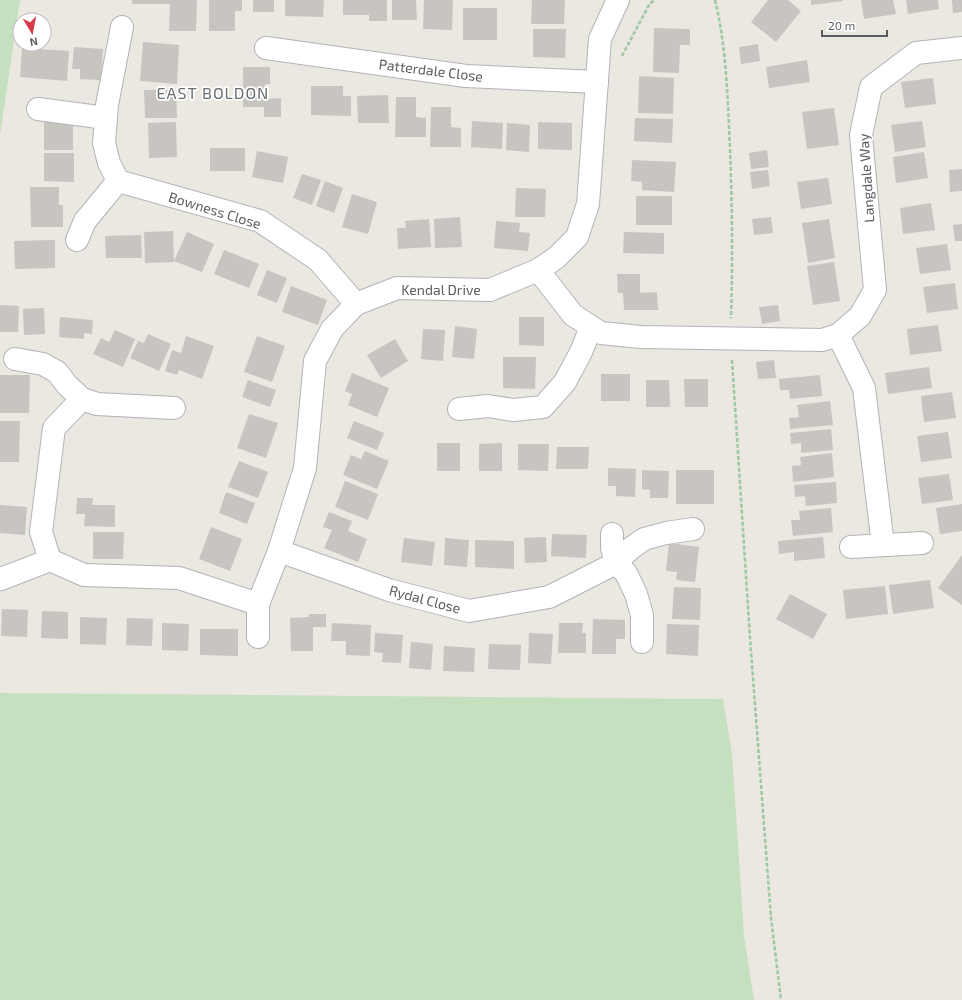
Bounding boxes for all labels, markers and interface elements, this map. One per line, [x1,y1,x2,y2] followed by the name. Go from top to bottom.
[12,12,52,52] north arrow
[822,12,887,38] scale bar
[828,18,855,32] text: 20 m
[29,35,39,49] text: N
[378,55,484,85] street label: Patterdale Close
[157,83,269,102] district label: EAST BOLDON
[854,132,878,223] street label: Langdale Way
[167,188,263,232] street label: Bowness Close
[401,281,481,298] street label: Kendal Drive
[387,581,463,617] street label: Rydal Close

